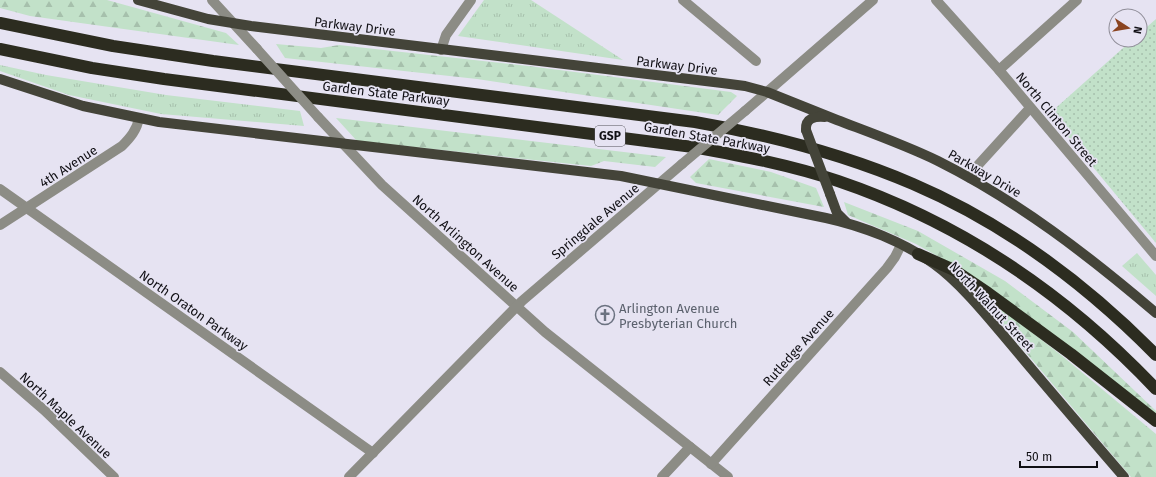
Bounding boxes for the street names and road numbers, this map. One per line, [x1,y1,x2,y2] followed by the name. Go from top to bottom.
[313,14,397,39] street label: Parkway Drive
[635,53,719,78] street label: Parkway Drive
[1013,69,1100,170] street label: North Clinton Street
[322,78,451,109] street label: Garden State Parkway
[643,119,772,156] street label: Garden State Parkway
[595,126,625,146] road number: GSP
[37,142,100,191] street label: 4th Avenue
[946,146,1024,200] street label: Parkway Drive
[548,180,642,262] street label: Springdale Avenue
[409,192,522,295] street label: North Arlington Avenue
[946,258,1037,354] street label: North Walnut Street
[137,267,251,354] street label: North Oraton Parkway
[760,306,837,389] street label: Rutledge Avenue
[17,369,115,462] street label: North Maple Avenue

